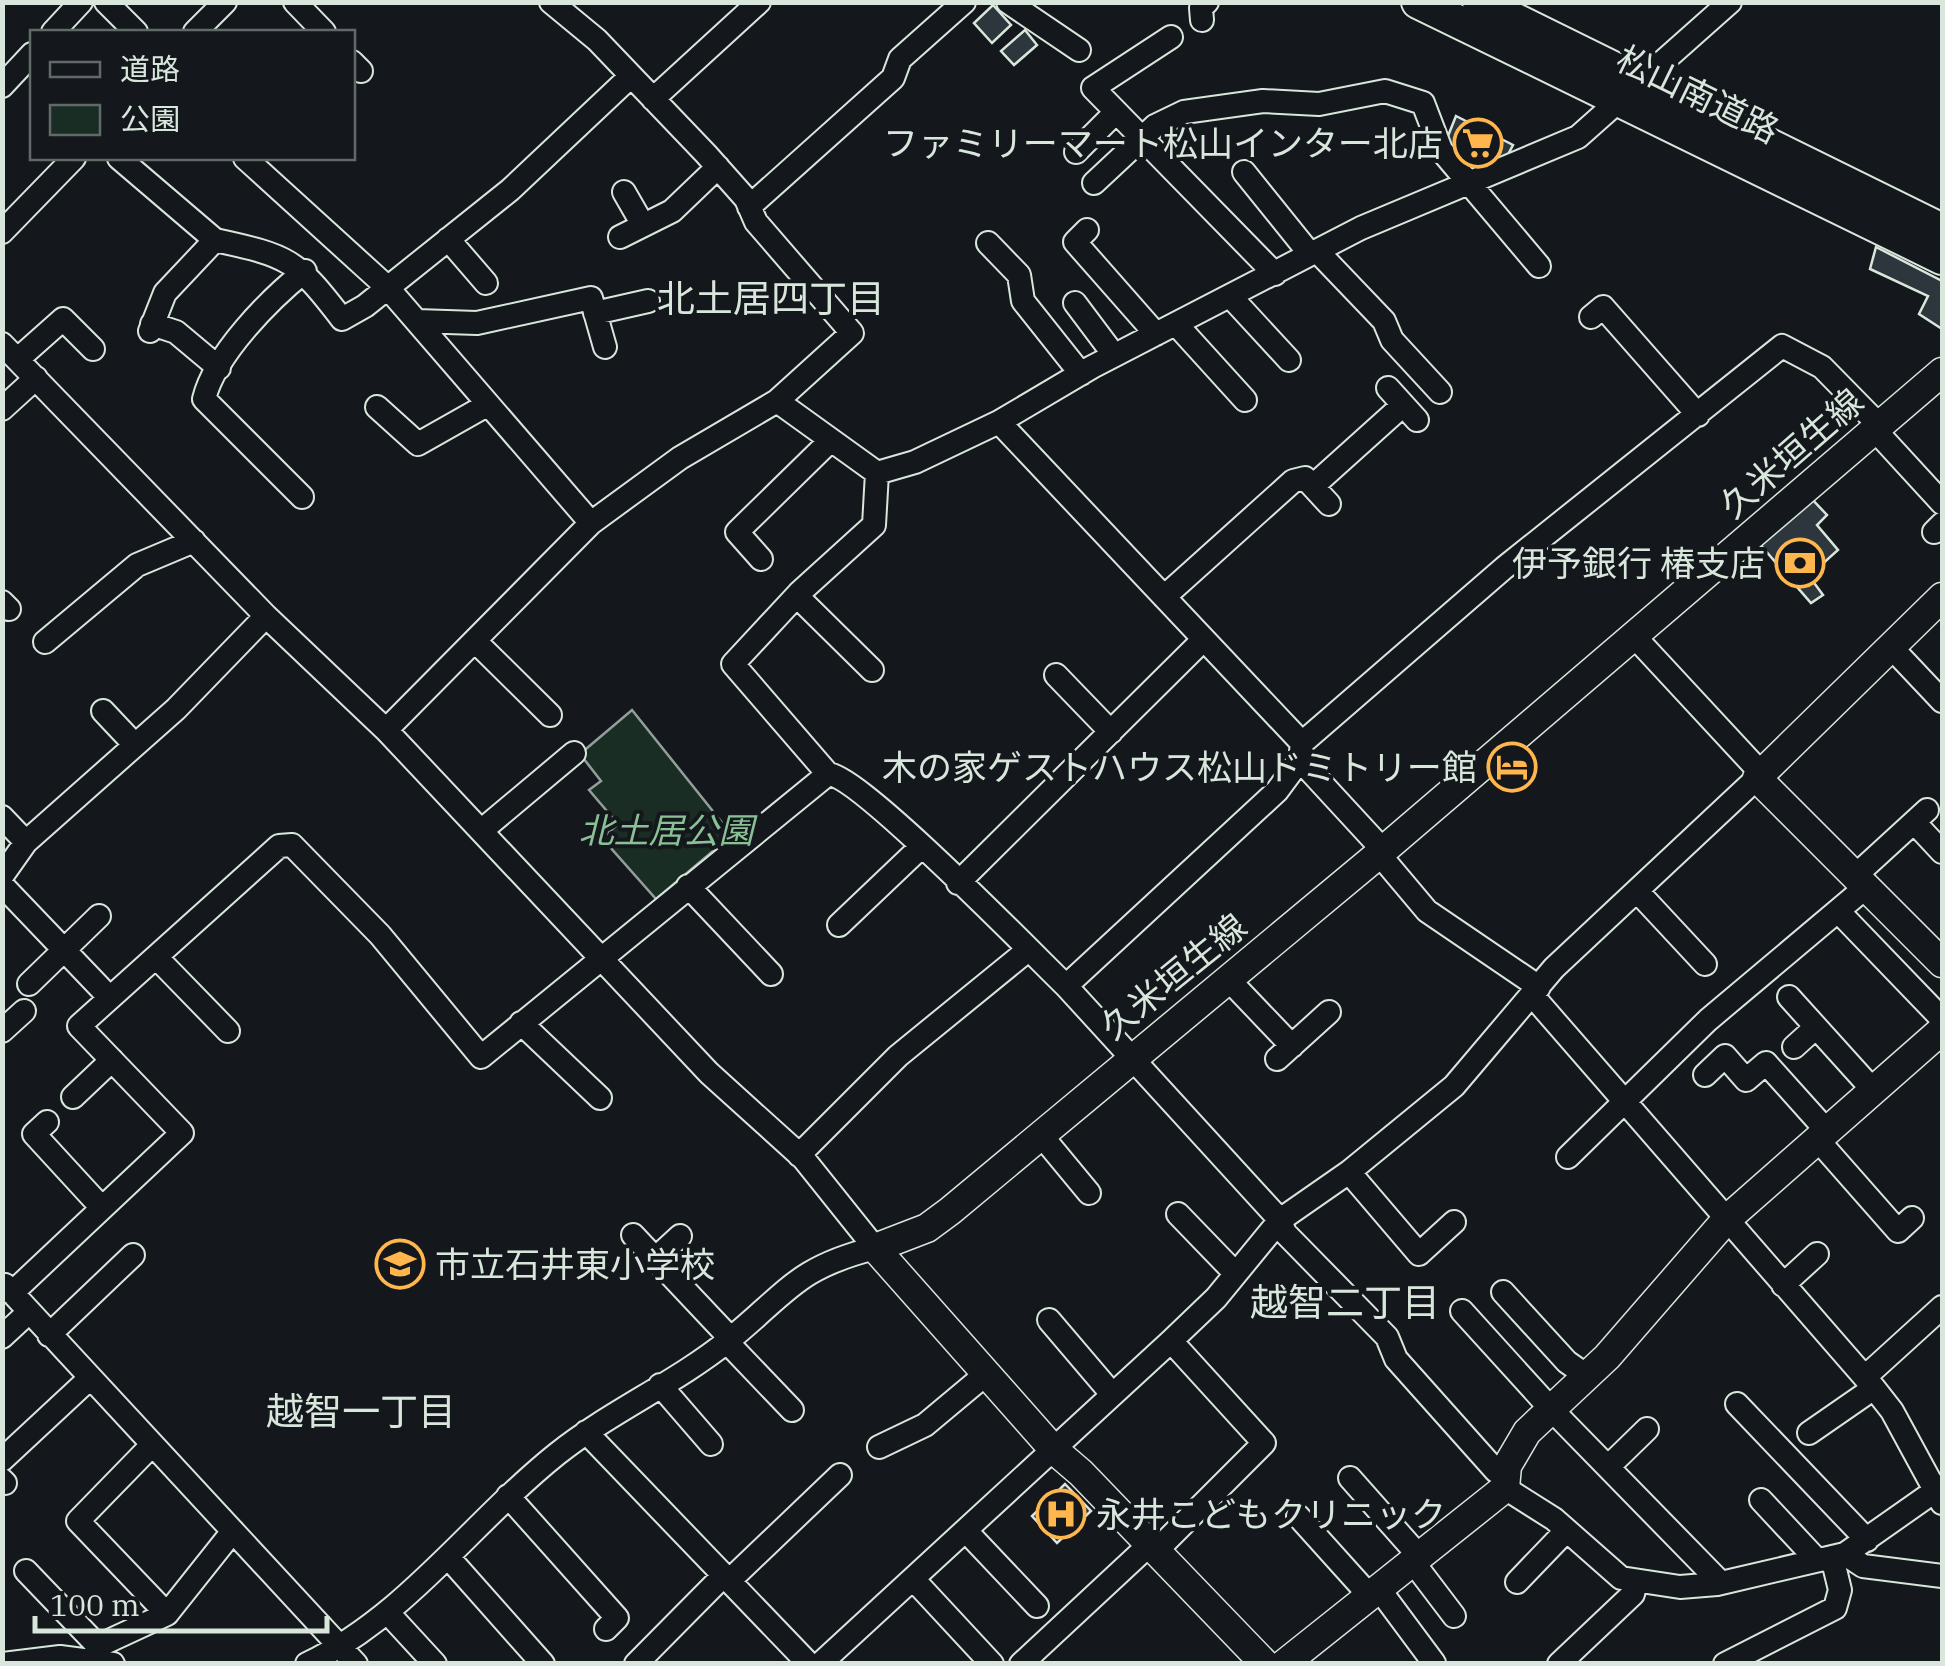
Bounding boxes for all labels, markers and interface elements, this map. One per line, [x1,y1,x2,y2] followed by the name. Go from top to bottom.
[30,30,355,160] legend
[1609,35,1787,153] street label: 松山南道路
[120,49,180,88] text: 道路
[120,99,180,138] text: 公園
[1452,117,1504,169] supermarket icon: ファミリーマート松山インター北店
[883,120,1443,166] place label: ファミリーマート松山インター北店
[657,273,885,322] district label: 北土居四丁目
[1710,378,1872,528] street label: 久米垣生線
[1774,537,1826,589] bank icon: 伊予銀行 椿支店
[1512,540,1765,586] place label: 伊予銀行 椿支店
[1486,741,1538,793] hotel icon: 木の家ゲストハウス松山ドミトリー館
[882,744,1477,790] place label: 木の家ゲストハウス松山ドミトリー館
[578,807,758,853] park label: 北土居公園
[1091,903,1255,1049] street label: 久米垣生線
[374,1238,426,1290] school or university icon: 市立石井東小学校
[435,1241,715,1287] place label: 市立石井東小学校
[1250,1277,1440,1326] district label: 越智二丁目
[266,1386,456,1435] district label: 越智一丁目
[1035,1488,1087,1540] hospital icon: 永井こどもクリニック
[1096,1491,1446,1537] place label: 永井こどもクリニック
[35,1571,328,1633] scale bar
[50,1585,140,1624] text: 100 m

